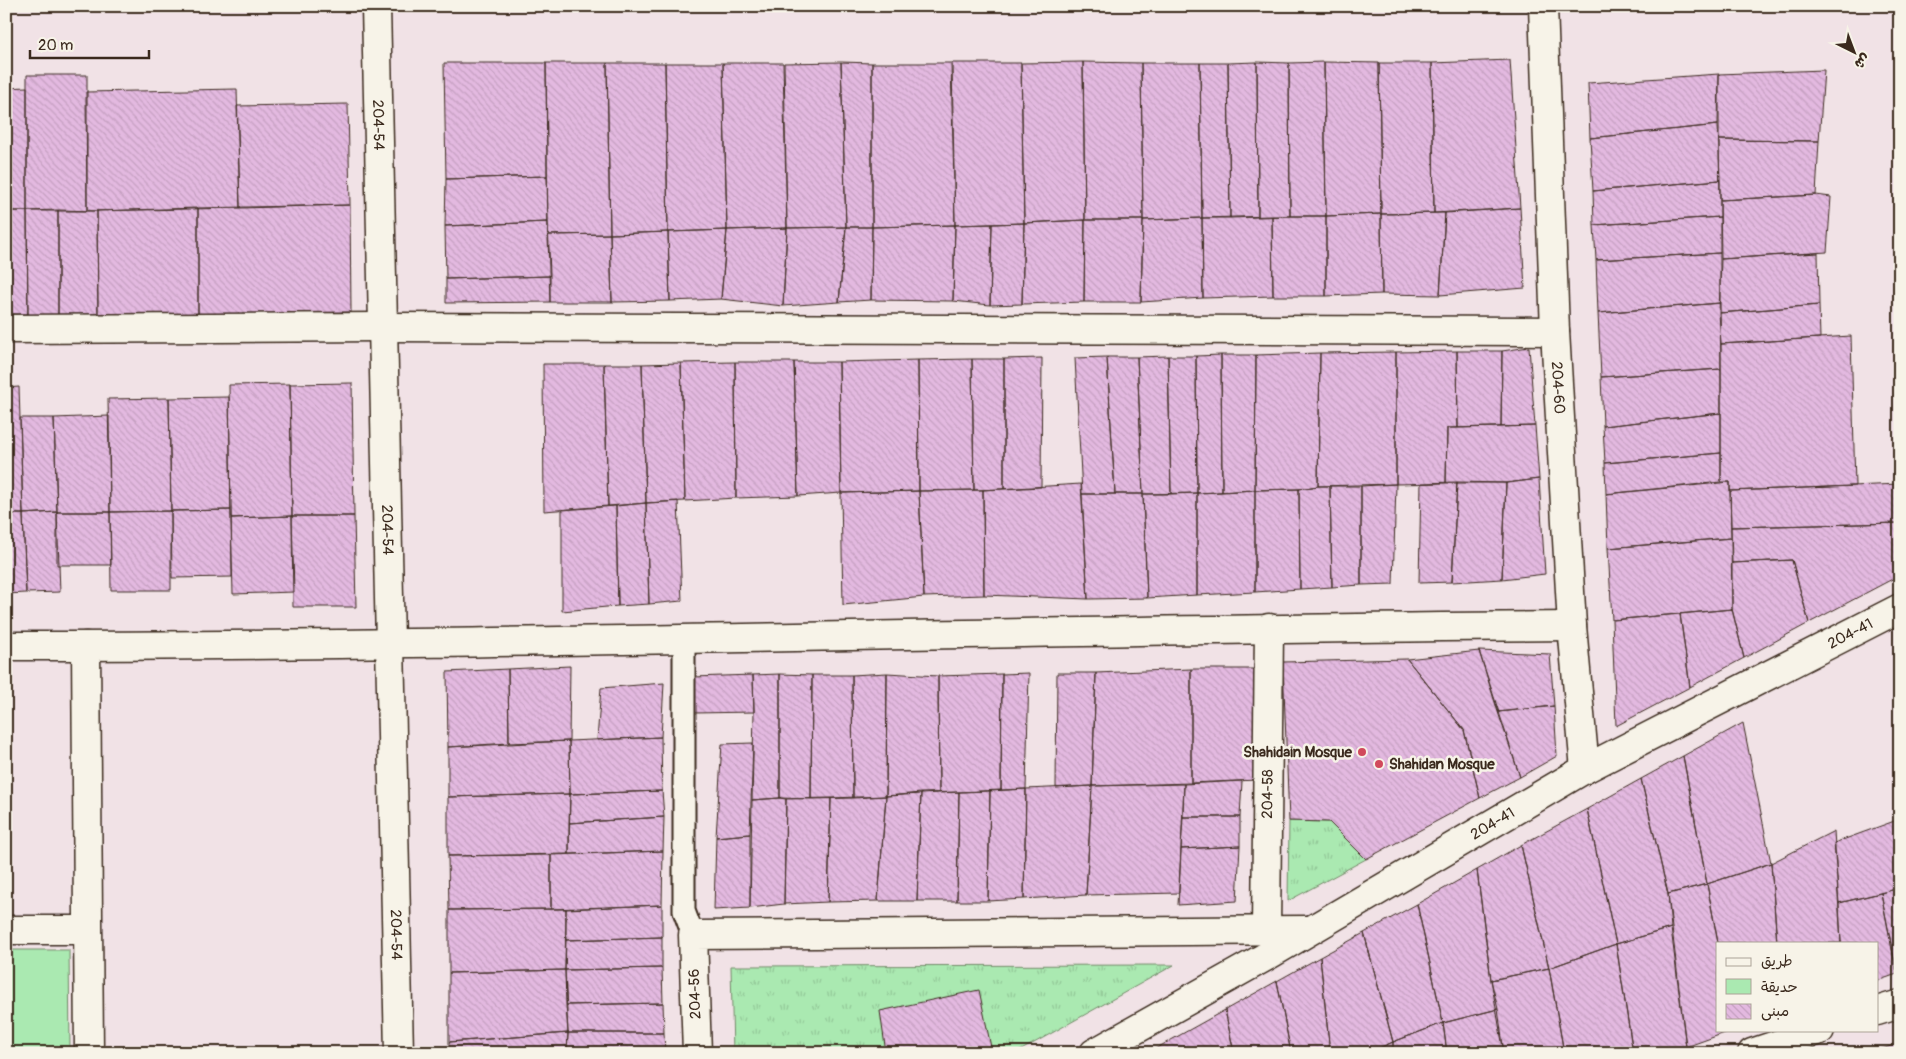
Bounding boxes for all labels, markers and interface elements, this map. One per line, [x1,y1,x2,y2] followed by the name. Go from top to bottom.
[30,28,149,60] scale bar
[1828,28,1878,78] north arrow
[38,36,73,55] text: 20 m
[1851,50,1874,73] text: ش
[369,99,389,151] street label: 204-54
[1547,361,1569,415] street label: 204-60
[377,504,398,556] street label: 204-54
[1824,614,1876,653] street label: 204-41
[1243,743,1353,762] place label: Shahidain Mosque
[1356,746,1368,758] marker: Shahidain Mosque
[1389,755,1495,774] place label: Shahidan Mosque
[1373,758,1385,770] marker: Shahidan Mosque
[1258,769,1277,819] street label: 204-58
[1467,803,1518,844] street label: 204-41
[386,909,406,961] street label: 204-54
[1716,942,1878,1032] legend
[1761,952,1793,971] text: طريق
[685,968,705,1020] street label: 204-56
[1761,978,1798,997] text: حديقة
[1761,1002,1789,1021] text: مبنى

